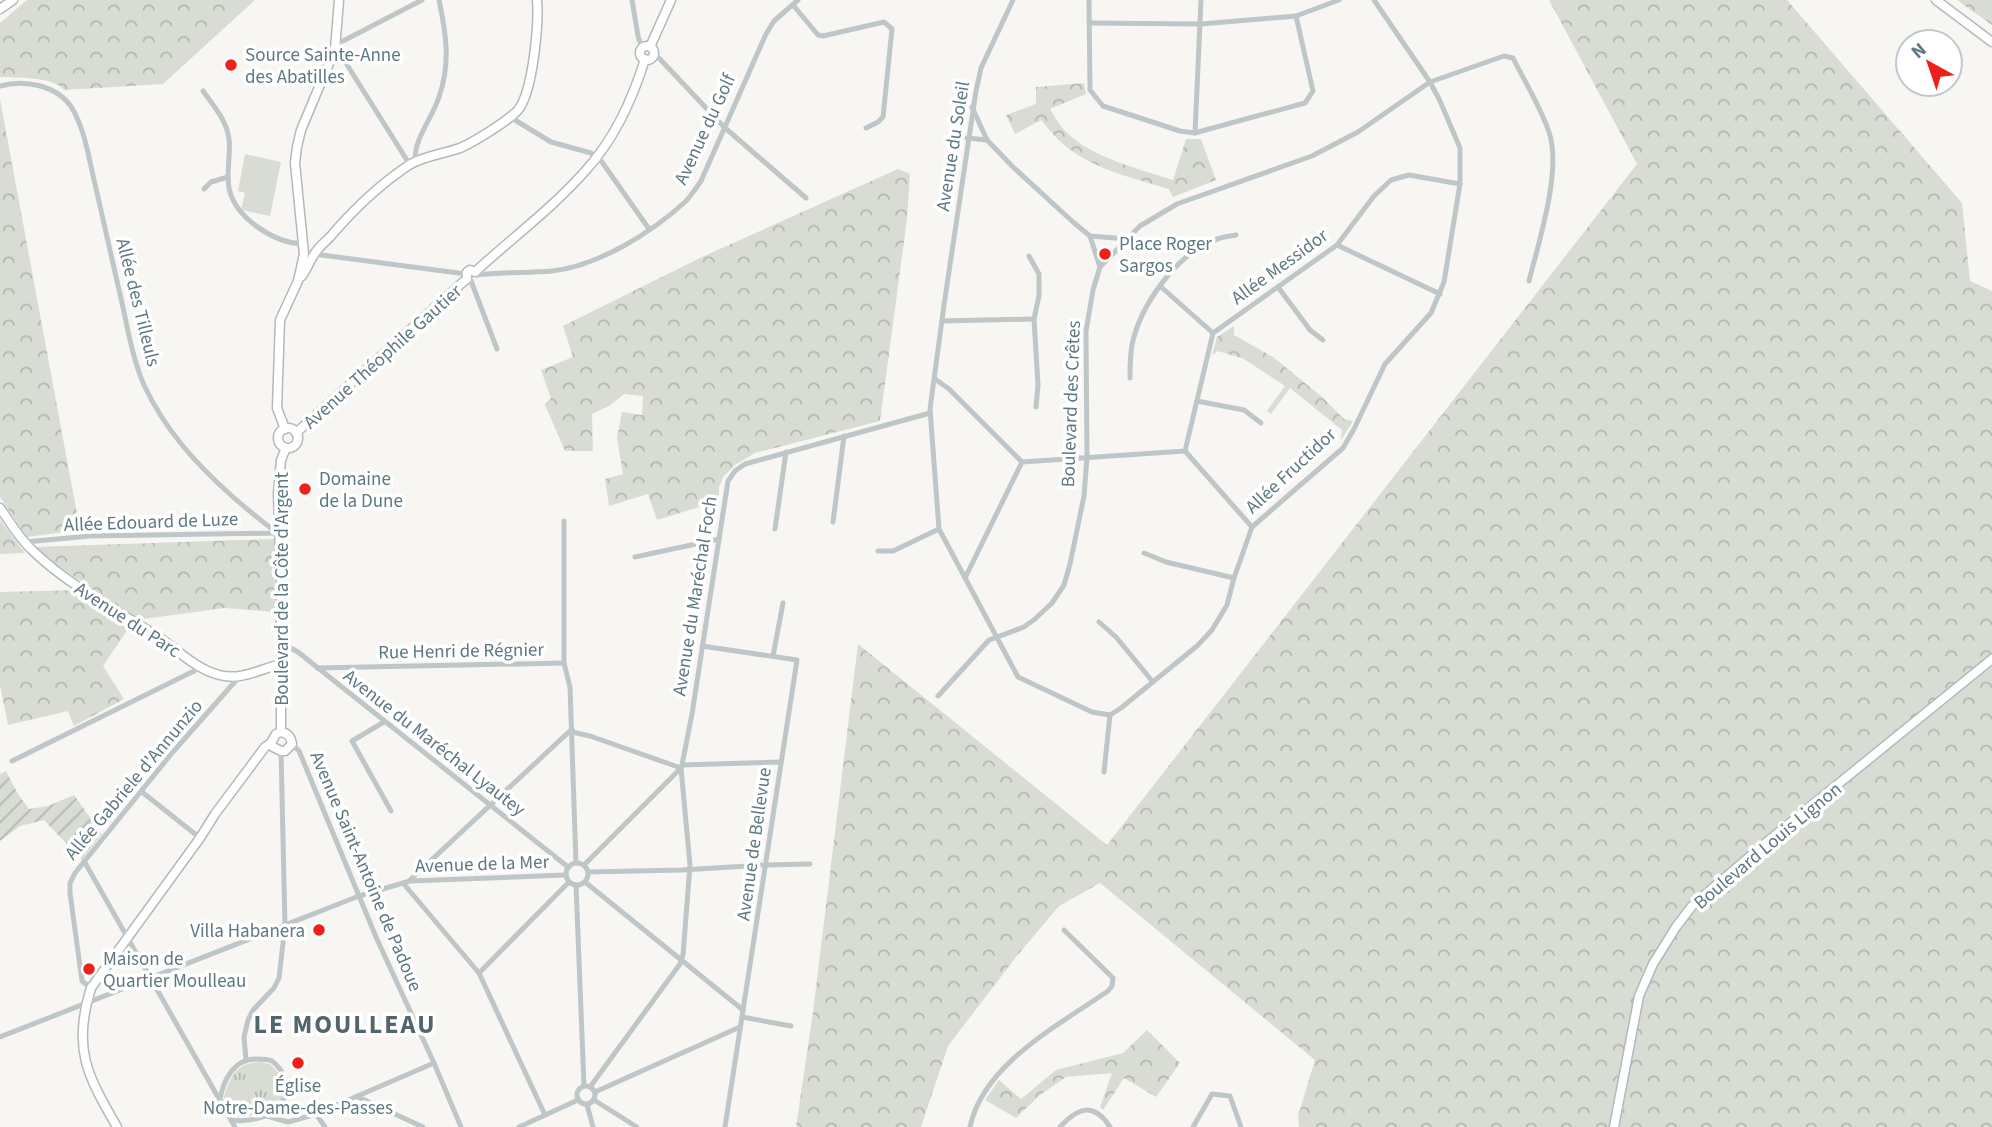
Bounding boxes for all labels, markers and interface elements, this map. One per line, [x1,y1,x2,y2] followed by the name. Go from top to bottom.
[1894,28,1964,98] north arrow
[1906,37,1933,66] text: N
[245,42,401,91] place label: Source Sainte-Anne des Abatilles
[223,57,239,73] marker: Source Sainte-Anne des Abatilles
[668,68,743,189] street label: Avenue du Golf
[930,79,977,213] street label: Avenue du Soleil
[1226,223,1334,312] street label: Allée Messidor
[1119,231,1212,280] place label: Place Roger Sargos
[109,235,167,369] street label: Allée des Tilleuls
[1097,246,1113,262] marker: Place Roger Sargos
[298,278,468,436] street label: Avenue Théophile Gautier
[1055,320,1088,488] street label: Boulevard des Crêtes
[1240,422,1343,520] street label: Allée Fructidor
[319,466,403,515] place label: Domaine de la Dune
[269,472,296,706] street label: Boulevard de la Côte d'Argent
[297,481,313,497] marker: Domaine de la Dune
[666,494,725,698] street label: Avenue du Maréchal Foch
[63,506,239,539] street label: Allée Edouard de Luze
[69,576,186,665] street label: Avenue du Parc
[378,637,545,666] street label: Rue Henri de Régnier
[337,663,531,823] street label: Avenue du Maréchal Lyautey
[59,694,210,866] street label: Allée Gabriele d'Annunzio
[303,747,429,996] street label: Avenue Saint-Antoine de Padoue
[730,766,779,923] street label: Avenue de Bellevue
[1688,776,1848,916] street label: Boulevard Louis Lignon
[415,849,550,880] street label: Avenue de la Mer
[190,918,305,945] place label: Villa Habanera
[311,922,327,938] marker: Villa Habanera
[103,946,246,995] place label: Maison de Quartier Moulleau
[81,961,97,977] marker: Maison de Quartier Moulleau
[254,1006,436,1043] district label: LE MOULLEAU
[290,1055,306,1071] marker: Église Notre-Dame-des-Passes
[203,1073,393,1122] place label: Église Notre-Dame-des-Passes

